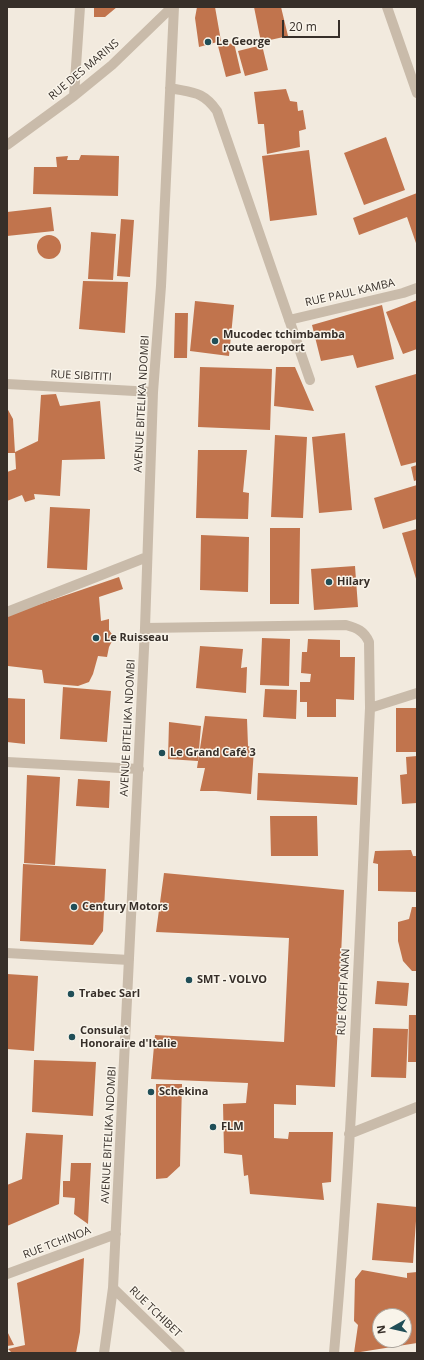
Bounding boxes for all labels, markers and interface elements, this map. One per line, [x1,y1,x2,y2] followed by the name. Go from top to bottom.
[284,12,342,38] scale bar
[289,18,317,35] text: 20 m
[216,35,271,49] place label: Le George
[46,37,122,103] street label: RUE DES MARINS
[203,37,213,47] marker: Le George
[304,276,396,310] street label: RUE PAUL KAMBA
[223,328,345,354] place label: Mucodec tchimbamba route aeroport
[132,335,152,473] street label: AVENUE BITELIKA NDOMBI
[210,336,220,346] marker: Mucodec tchimbamba route aeroport
[50,368,112,384] street label: RUE SIBITITI
[337,575,370,589] place label: Hilary
[324,577,334,587] marker: Hilary
[104,631,169,645] place label: Le Ruisseau
[91,633,101,643] marker: Le Ruisseau
[118,659,138,797] street label: AVENUE BITELIKA NDOMBI
[170,746,256,760] place label: Le Grand Café 3
[157,748,167,758] marker: Le Grand Café 3
[82,900,168,914] place label: Century Motors
[69,902,79,912] marker: Century Motors
[335,948,353,1036] street label: RUE KOFFI ANAN
[197,973,267,987] place label: SMT - VOLVO
[184,975,194,985] marker: SMT - VOLVO
[79,987,140,1001] place label: Trabec Sarl
[66,989,76,999] marker: Trabec Sarl
[80,1024,177,1050] place label: Consulat Honoraire d'Italie
[67,1032,77,1042] marker: Consulat Honoraire d'Italie
[99,1066,119,1204] street label: AVENUE BITELIKA NDOMBI
[159,1085,208,1099] place label: Schekina
[146,1087,156,1097] marker: Schekina
[221,1120,244,1134] place label: FLM
[208,1122,218,1132] marker: FLM
[21,1224,93,1262] street label: RUE TCHINOA
[126,1284,184,1340] street label: RUE TCHIBET
[372,1308,412,1348] north arrow
[373,1324,389,1335] text: N

